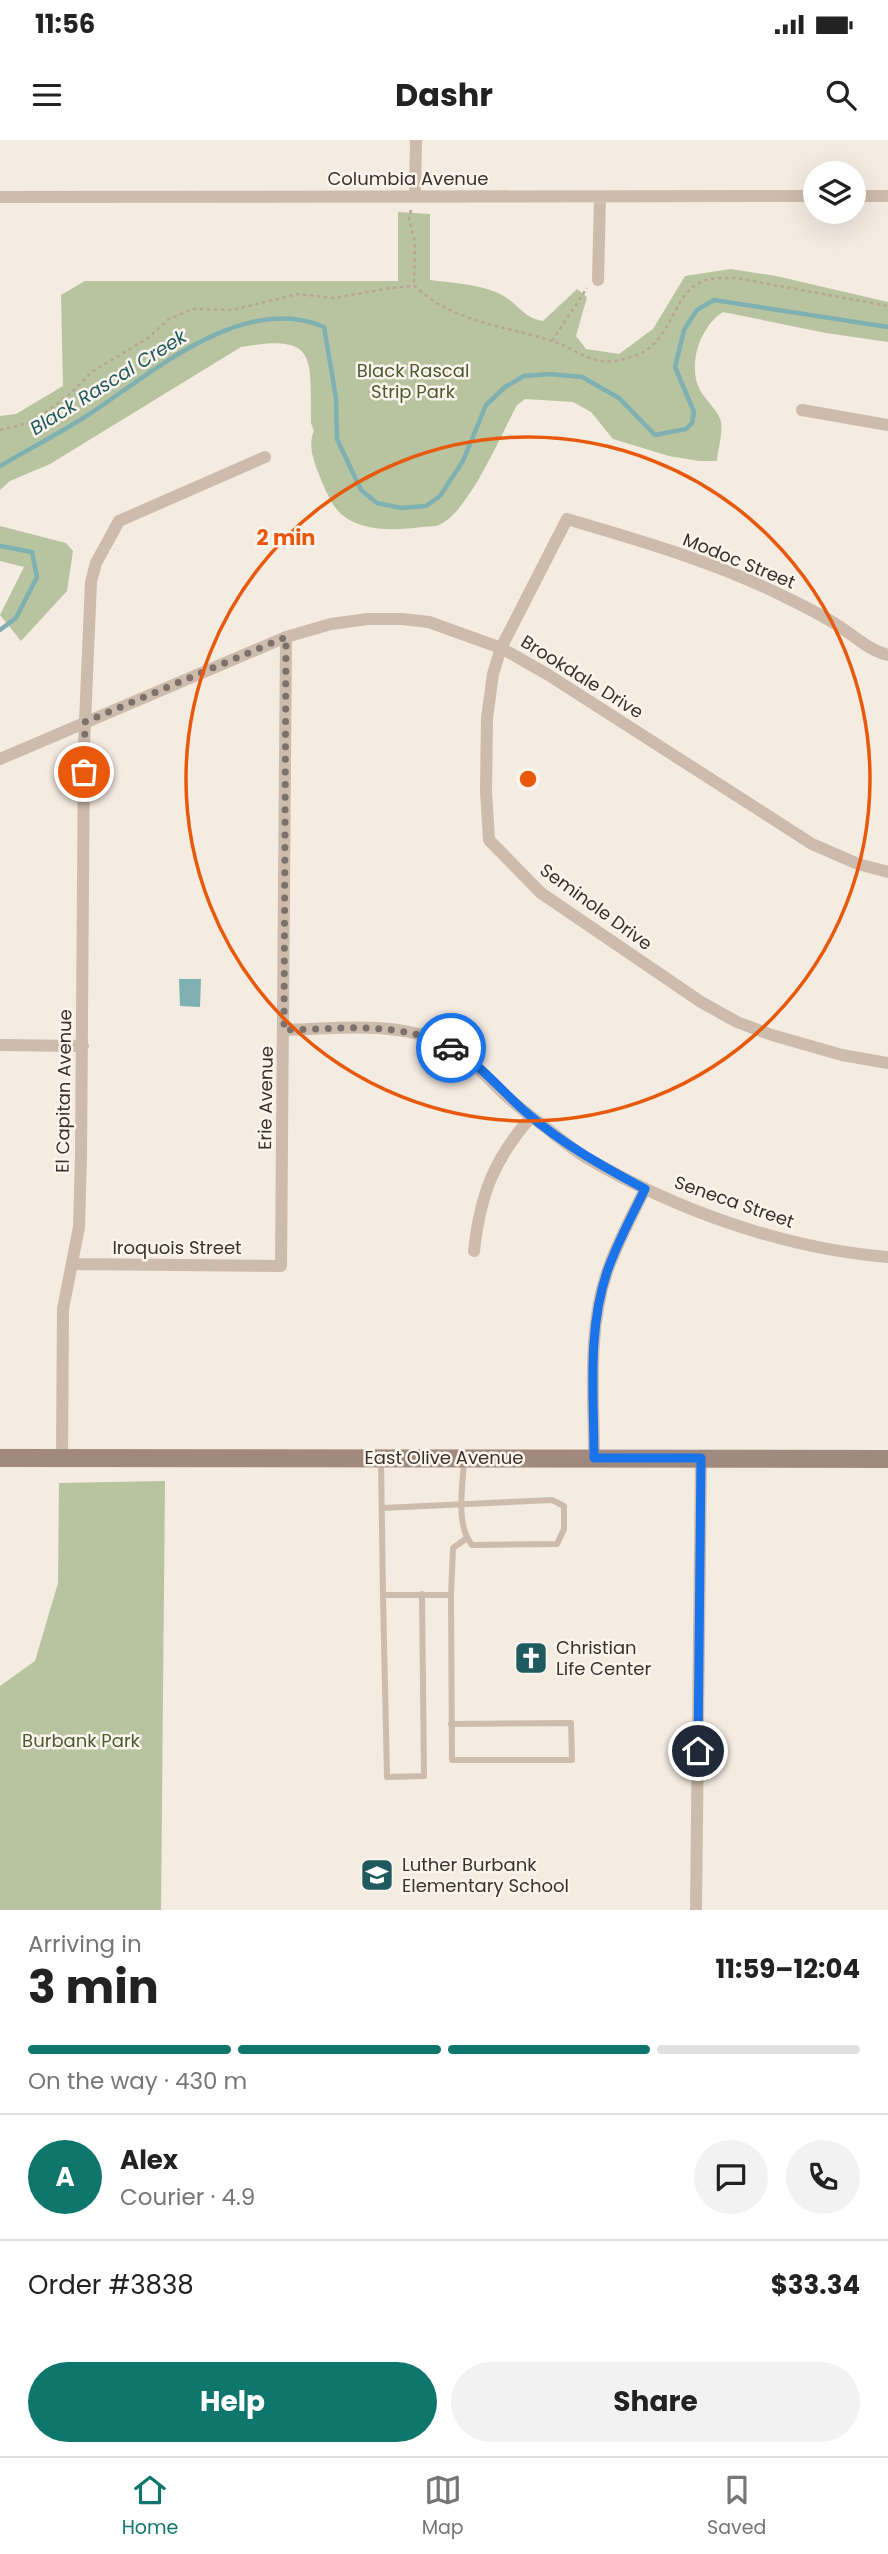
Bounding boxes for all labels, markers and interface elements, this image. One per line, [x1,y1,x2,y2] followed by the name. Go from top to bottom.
[35,6,95,42] text: 11:56
[395,72,493,117] text: Dashr
[28,76,66,114] icon: menu
[822,76,860,114] icon: search
[803,161,866,224] map controls
[803,161,866,224] button: layers
[327,166,489,191] street label: Columbia Avenue
[25,323,193,442] water label: Black Rascal Creek
[357,358,469,404] park label: Black Rascal Strip Park
[256,523,316,552] text: 2 min
[679,527,799,594] street label: Modoc Street
[516,629,648,724] street label: Brookdale Drive
[54,742,114,802] pin
[65,753,103,791] icon: bag
[516,767,540,791] centre of rings
[535,857,658,956] street label: Seminole Drive
[50,1009,77,1173] street label: El Capitan Avenue
[416,1013,486,1083] courier
[432,1029,470,1067] icon: car
[252,1046,279,1150] street label: Erie Avenue
[671,1169,797,1234] street label: Seneca Street
[112,1235,242,1260] street label: Iroquois Street
[365,1445,523,1470] street label: East Olive Avenue
[556,1635,651,1681] place label: Christian Life Center
[512,1639,550,1677] church icon: Christian Life Center
[668,1721,728,1781] pin
[22,1728,141,1753] park label: Burbank Park
[679,1732,717,1770] icon: home
[402,1852,569,1898] place label: Luther Burbank Elementary School
[358,1856,396,1894] school or university icon: Luther Burbank Elementary School
[28,1928,142,1960] text: Arriving in
[716,1951,860,1987] text: 11:59–12:04
[28,1955,159,2019] text: 3 min
[28,2065,247,2097] text: On the way · 430 m
[694,2140,768,2214] button: chat
[786,2140,860,2214] button: phone
[120,2142,178,2178] text: Alex
[55,2159,75,2195] text: A
[120,2181,255,2213] text: Courier · 4.9
[28,2267,194,2303] text: Order #3838
[771,2267,860,2303] text: $33.34
[28,2362,437,2442] button: Help
[451,2362,860,2442] button: Share
[122,2471,178,2542] tab: Home
[422,2471,464,2542] tab: Map
[707,2471,766,2542] tab: Saved

